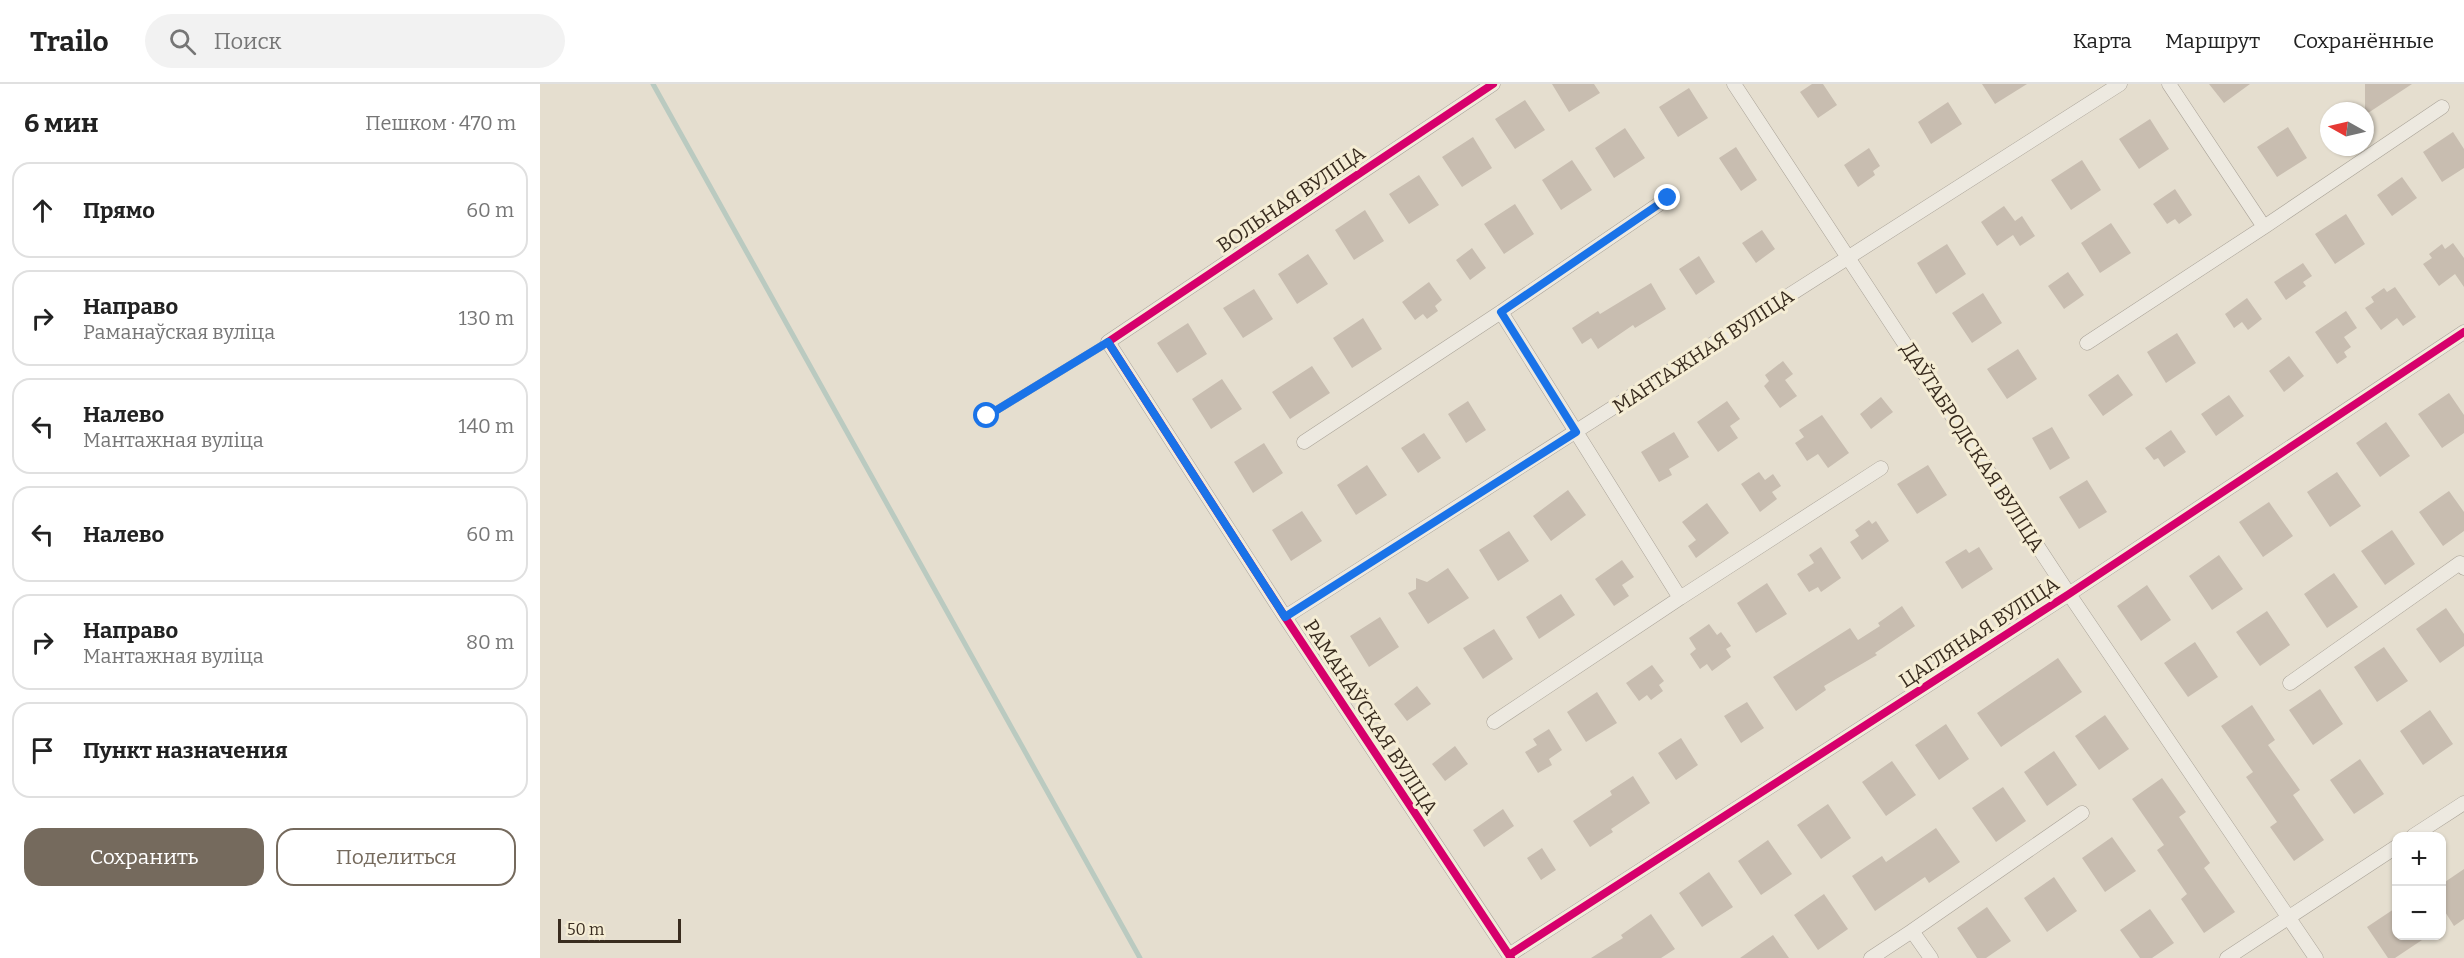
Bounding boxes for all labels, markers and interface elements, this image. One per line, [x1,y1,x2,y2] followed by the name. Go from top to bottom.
[145,14,565,68] search box
[30,25,109,58] text: Trailo
[166,25,199,58] icon: search
[214,28,282,55] text: Поиск
[2073,28,2132,54] text: Карта
[2165,28,2260,54] text: Маршрут
[2293,28,2434,54] text: Сохранённые
[2320,102,2374,156] north arrow
[24,108,99,139] text: 6 мин
[365,111,516,135] text: Пешком · 470 m
[1212,140,1370,257] street label: ВОЛЬНАЯ ВУЛІЦА
[1654,184,1680,210] route end
[26,194,59,227] icon: ahead
[83,197,155,224] text: Прямо
[466,198,514,222] text: 60 m
[1608,283,1798,418] street label: МАНТАЖНАЯ ВУЛІЦА
[83,293,178,320] text: Направо
[26,302,59,335] icon: right
[459,306,514,330] text: 130 m
[83,320,275,344] text: Раманаўская вуліца
[1896,338,2050,557] street label: ДАЎГАБРОДСКАЯ ВУЛІЦА
[83,401,164,428] text: Налево
[973,402,999,428] route start
[26,410,59,443] icon: left
[458,414,514,438] text: 140 m
[83,428,264,452] text: Мантажная вуліца
[26,518,59,551] icon: left
[83,521,164,548] text: Налево
[466,522,514,546] text: 60 m
[1895,571,2064,693] street label: ЦАГЛЯНАЯ ВУЛІЦА
[1299,615,1444,820] street label: РАМАНАЎСКАЯ ВУЛІЦА
[83,617,178,644] text: Направо
[26,626,59,659] icon: right
[466,630,514,654] text: 80 m
[83,644,264,668] text: Мантажная вуліца
[26,734,59,767] icon: arrive
[83,737,288,764] text: Пункт назначения
[24,828,264,886] button: Сохранить
[276,828,516,886] button: Поделиться
[2392,832,2446,940] map controls
[2392,832,2446,886] button: +
[2392,886,2446,940] button: −
[558,916,681,944] scale bar
[567,920,604,939] text: 50 m

